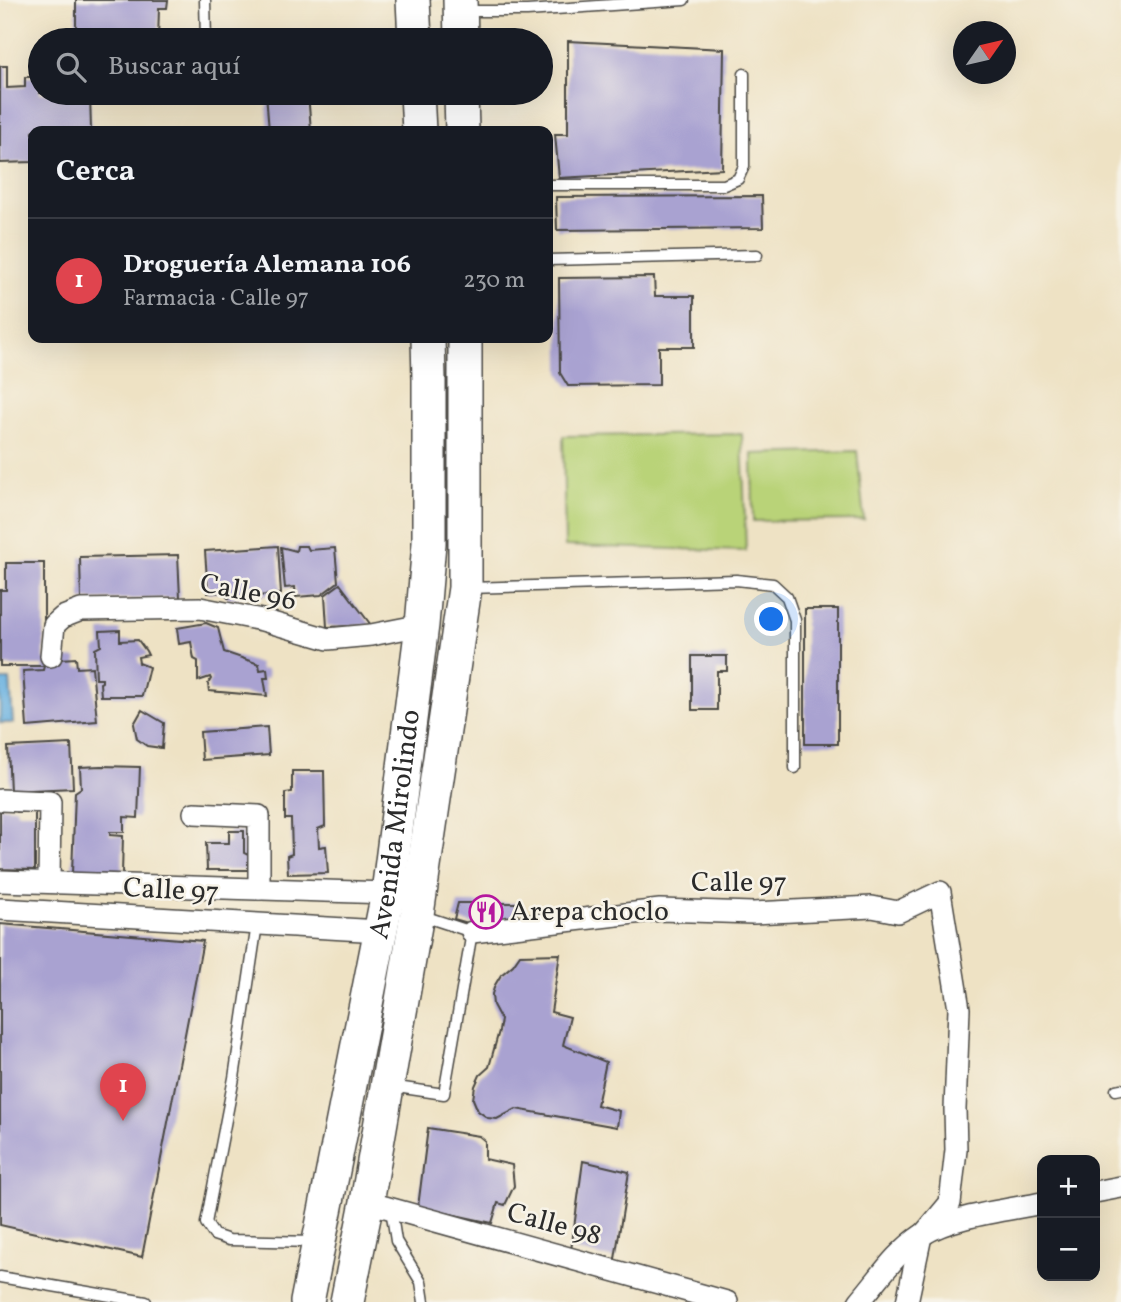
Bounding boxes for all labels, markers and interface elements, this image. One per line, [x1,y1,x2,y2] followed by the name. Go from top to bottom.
[953,21,1016,84] north arrow
[28,28,553,105] search box
[52,48,90,86] icon: search
[108,49,240,85] text: Buscar aquí
[56,151,135,193] text: Cerca
[123,247,411,283] text: Droguería Alemana 106
[74,265,84,297] text: 1
[463,265,525,297] text: 230 m
[123,283,309,315] text: Farmacia · Calle 97
[196,565,300,621] street label: Calle 96
[754,602,788,636] your location
[360,707,431,943] street label: Avenida Mirolindo
[691,864,787,903] street label: Calle 97
[122,869,220,913] street label: Calle 97
[467,893,505,931] restaurant icon: Arepa choclo
[510,893,669,932] place label: Arepa choclo
[100,1063,146,1121] pin: 1
[1037,1155,1100,1281] map controls
[1037,1155,1100,1218] button: +
[502,1194,606,1256] street label: Calle 98
[1037,1218,1100,1281] button: −

